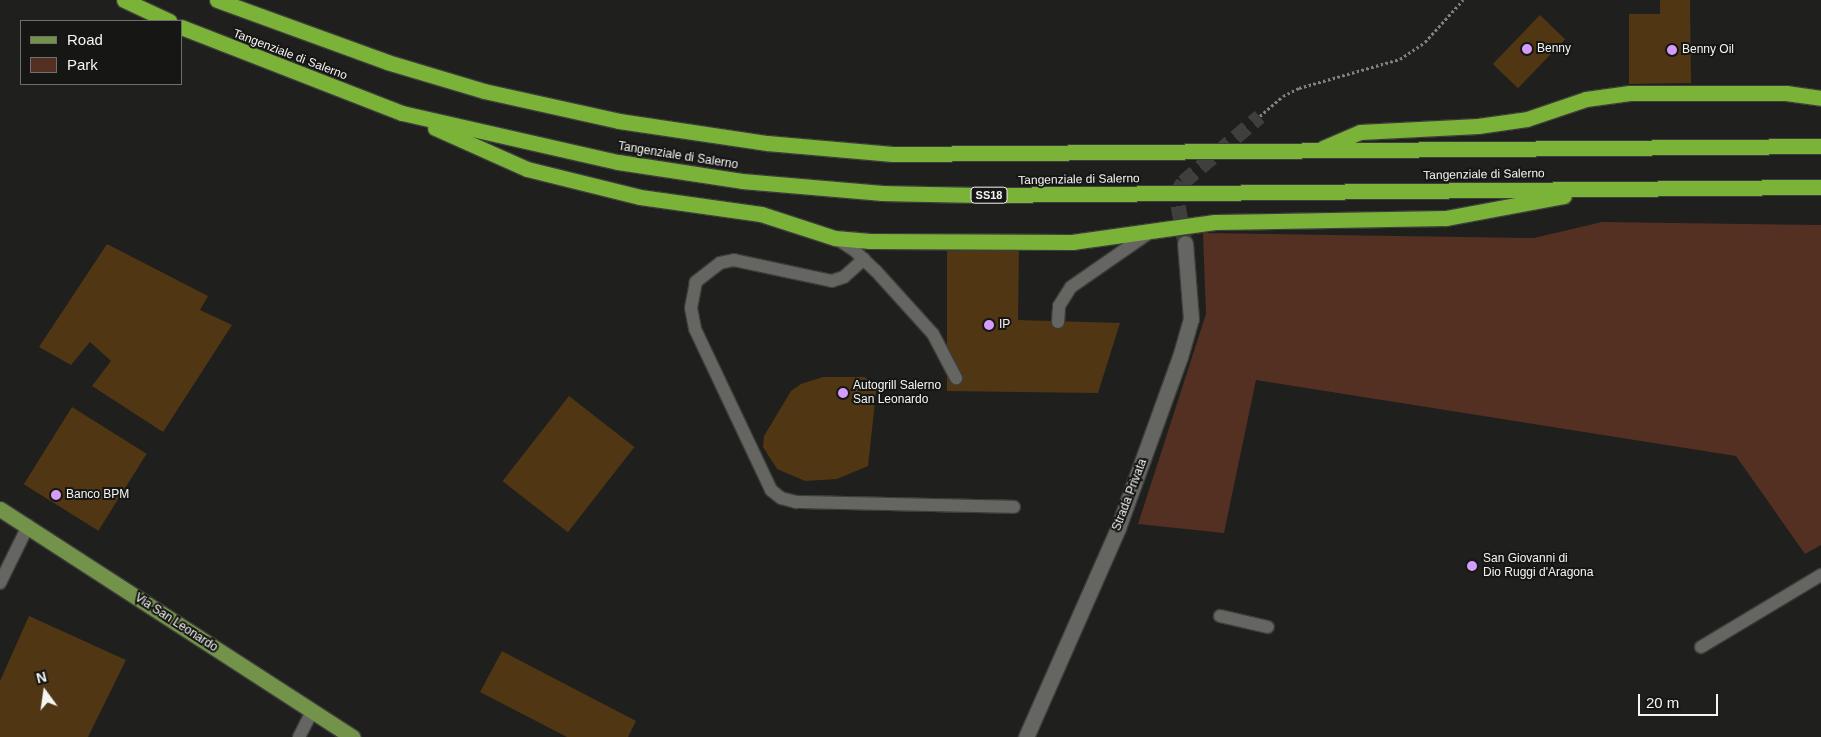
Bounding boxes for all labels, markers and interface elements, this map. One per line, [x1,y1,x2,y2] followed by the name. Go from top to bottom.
[20,20,182,85] legend
[231,27,349,83] street label: Tangenziale di Salerno
[67,31,103,48] text: Road
[1537,42,1571,56] place label: Benny
[1521,43,1533,55] marker: Benny
[1682,43,1734,57] place label: Benny Oil
[1666,44,1678,56] marker: Benny Oil
[67,56,98,73] text: Park
[617,139,739,173] street label: Tangenziale di Salerno
[1423,167,1545,183] street label: Tangenziale di Salerno
[1018,172,1140,188] street label: Tangenziale di Salerno
[970,186,1008,204] road number: SS18
[999,318,1010,332] place label: IP
[983,319,995,331] marker: IP
[853,379,941,407] place label: Autogrill Salerno San Leonardo
[837,387,849,399] marker: Autogrill Salerno San Leonardo
[1110,457,1150,533] street label: Strada Privata
[66,488,129,502] place label: Banco BPM
[50,489,62,501] marker: Banco BPM
[1483,552,1593,580] place label: San Giovanni di Dio Ruggi d'Aragona
[1465,559,1479,573] marker: San Giovanni di Dio Ruggi d'Aragona
[132,591,220,655] street label: Via San Leonardo
[20,667,70,717] north arrow
[35,668,48,686] text: N
[1641,684,1721,716] scale bar
[1646,694,1679,711] text: 20 m

